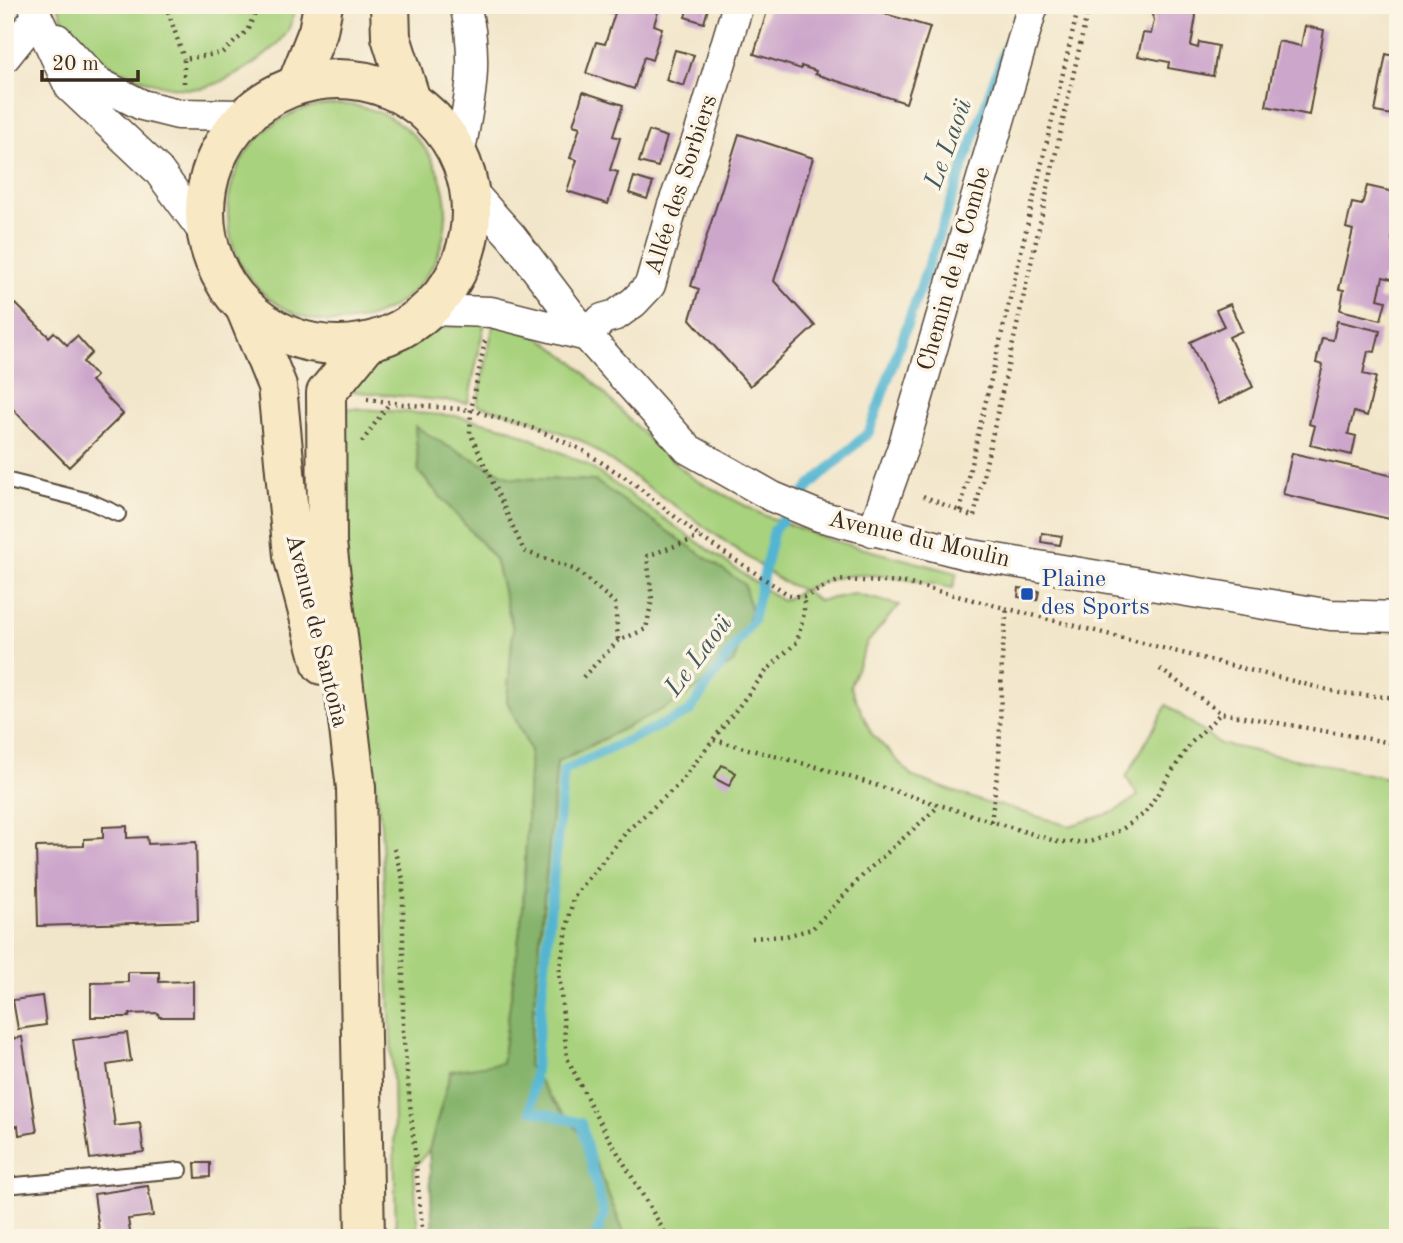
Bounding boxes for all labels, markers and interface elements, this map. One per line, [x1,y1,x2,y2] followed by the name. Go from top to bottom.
[42,38,138,82] scale bar
[52,54,99,75] text: 20 m
[642,92,722,278] street label: Allée des Sorbiers
[920,95,977,194] water label: Le Laoü
[914,164,996,374] street label: Chemin de la Combe
[826,507,1012,573] street label: Avenue du Moulin
[280,532,352,730] street label: Avenue de Santoña
[1041,568,1150,620] place label: Plaine des Sports
[1019,586,1035,602] marker: Plaine des Sports
[660,610,738,702] water label: Le Laoü

